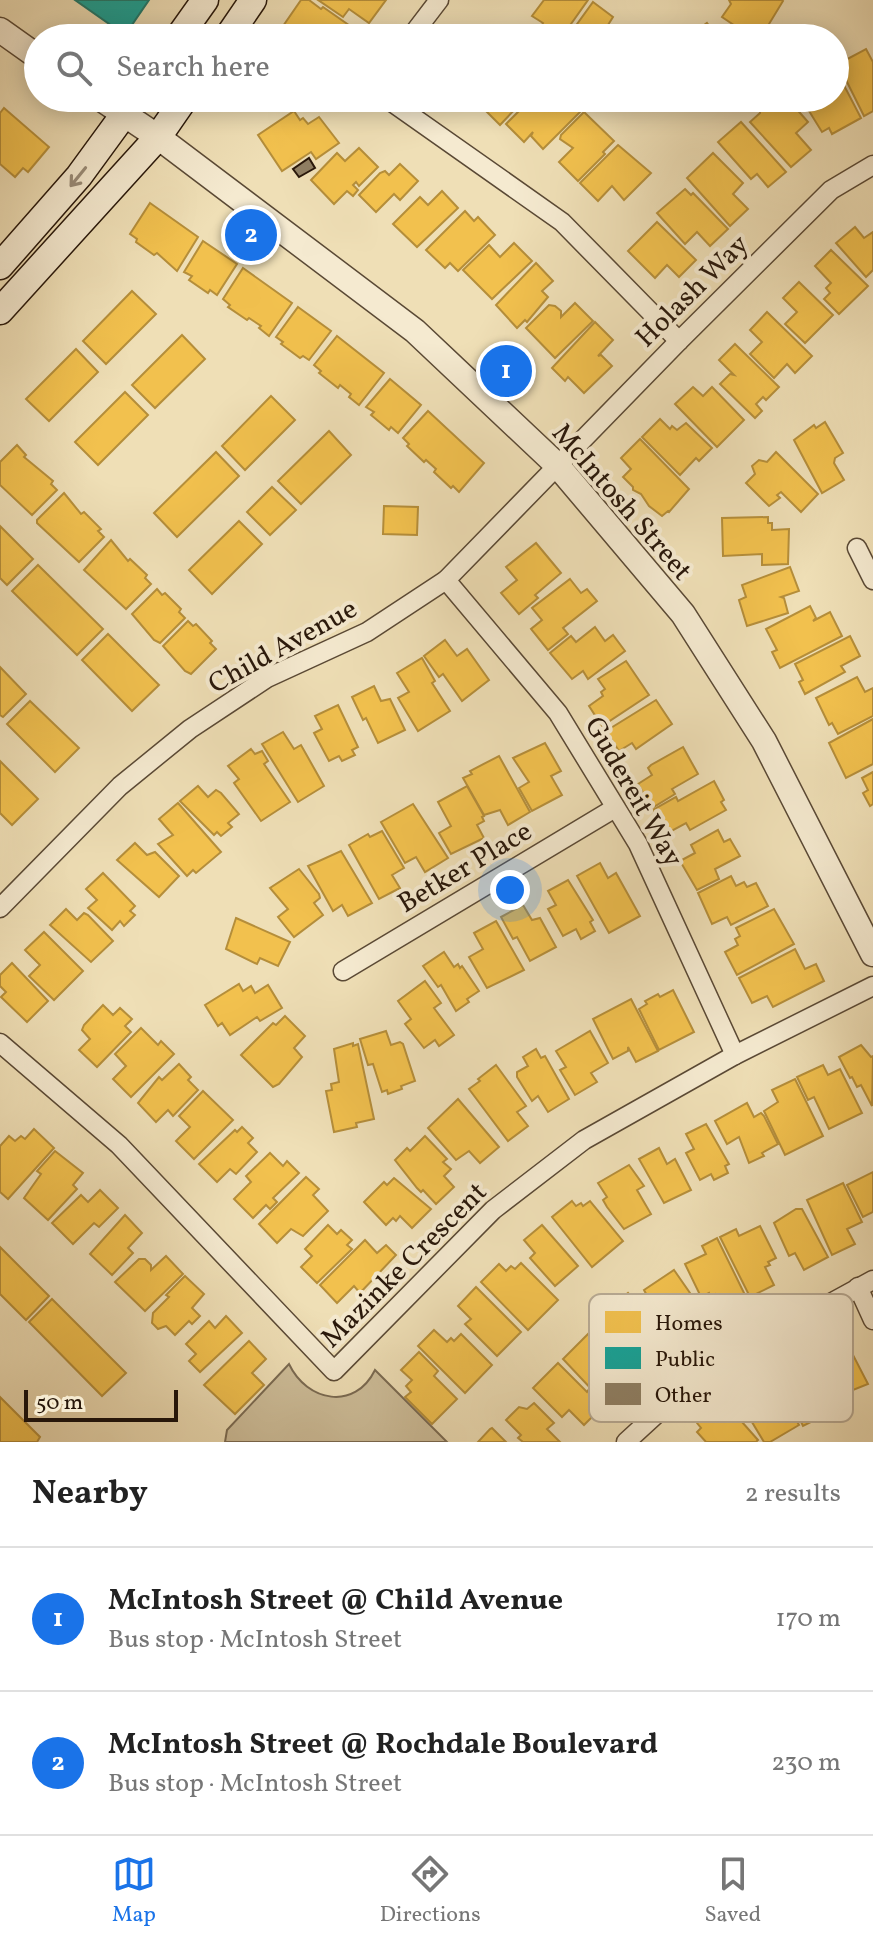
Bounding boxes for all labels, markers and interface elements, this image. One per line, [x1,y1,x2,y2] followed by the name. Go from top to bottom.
[24,24,849,112] search box
[52,46,96,90] icon: search
[116,47,270,89] text: Search here
[69,166,87,187] one-way arrow
[225,205,277,265] pin: 2
[627,226,758,357] street label: Holash Way
[480,341,532,401] pin: 1
[542,416,700,590] street label: McIntosh Street
[202,590,365,704] street label: Child Avenue
[574,710,692,875] street label: Gudereit Way
[391,813,540,924] street label: Betker Place
[490,870,530,910] your location
[313,1174,497,1358] street label: Mazinke Crescent
[589,1294,853,1422] legend
[655,1309,723,1340] text: Homes
[655,1345,715,1376] text: Public
[655,1381,712,1412] text: Other
[24,1386,178,1422] scale bar
[36,1388,83,1419] text: 50 m
[32,1471,148,1518] text: Nearby
[745,1476,841,1512] text: 2 results
[108,1580,563,1622] text: McIntosh Street @ Child Avenue
[53,1601,63,1637] text: 1
[776,1601,841,1637] text: 170 m
[108,1622,402,1658] text: Bus stop · McIntosh Street
[108,1724,658,1766] text: McIntosh Street @ Rochdale Boulevard
[51,1745,65,1781] text: 2
[771,1745,841,1781] text: 230 m
[108,1766,402,1802] text: Bus stop · McIntosh Street
[112,1852,156,1931] tab: Map
[380,1852,481,1931] tab: Directions
[704,1852,761,1931] tab: Saved

